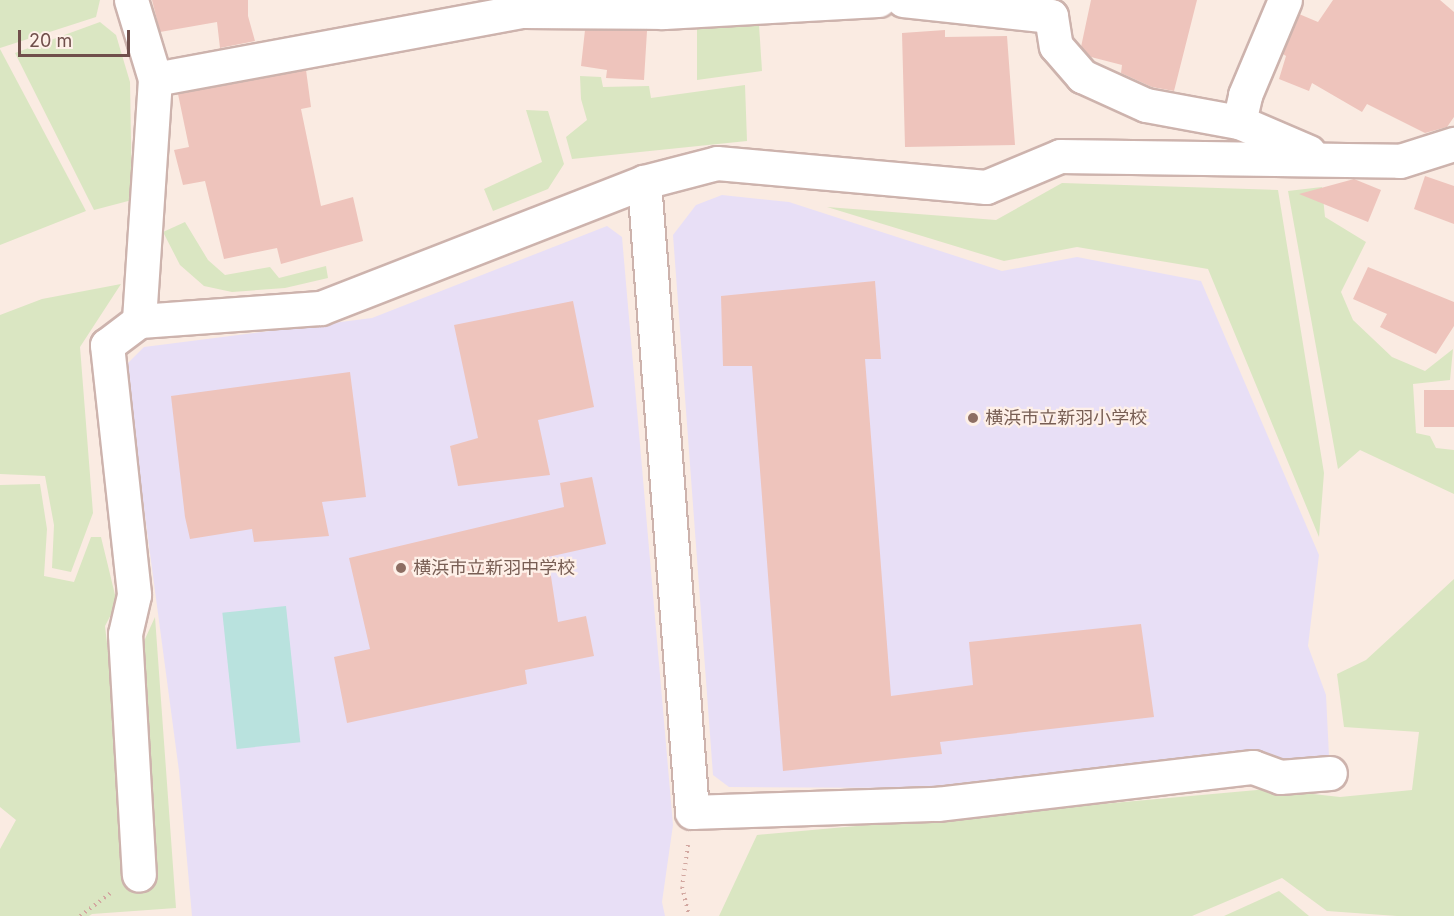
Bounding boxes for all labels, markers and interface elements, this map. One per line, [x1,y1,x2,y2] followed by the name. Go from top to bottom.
[21,18,134,56] scale bar
[29,30,72,51] text: 20 m
[985,407,1147,429] place label: 横浜市立新羽小学校
[966,411,980,425] marker: 横浜市立新羽小学校
[413,557,575,579] place label: 横浜市立新羽中学校
[394,561,408,575] marker: 横浜市立新羽中学校

